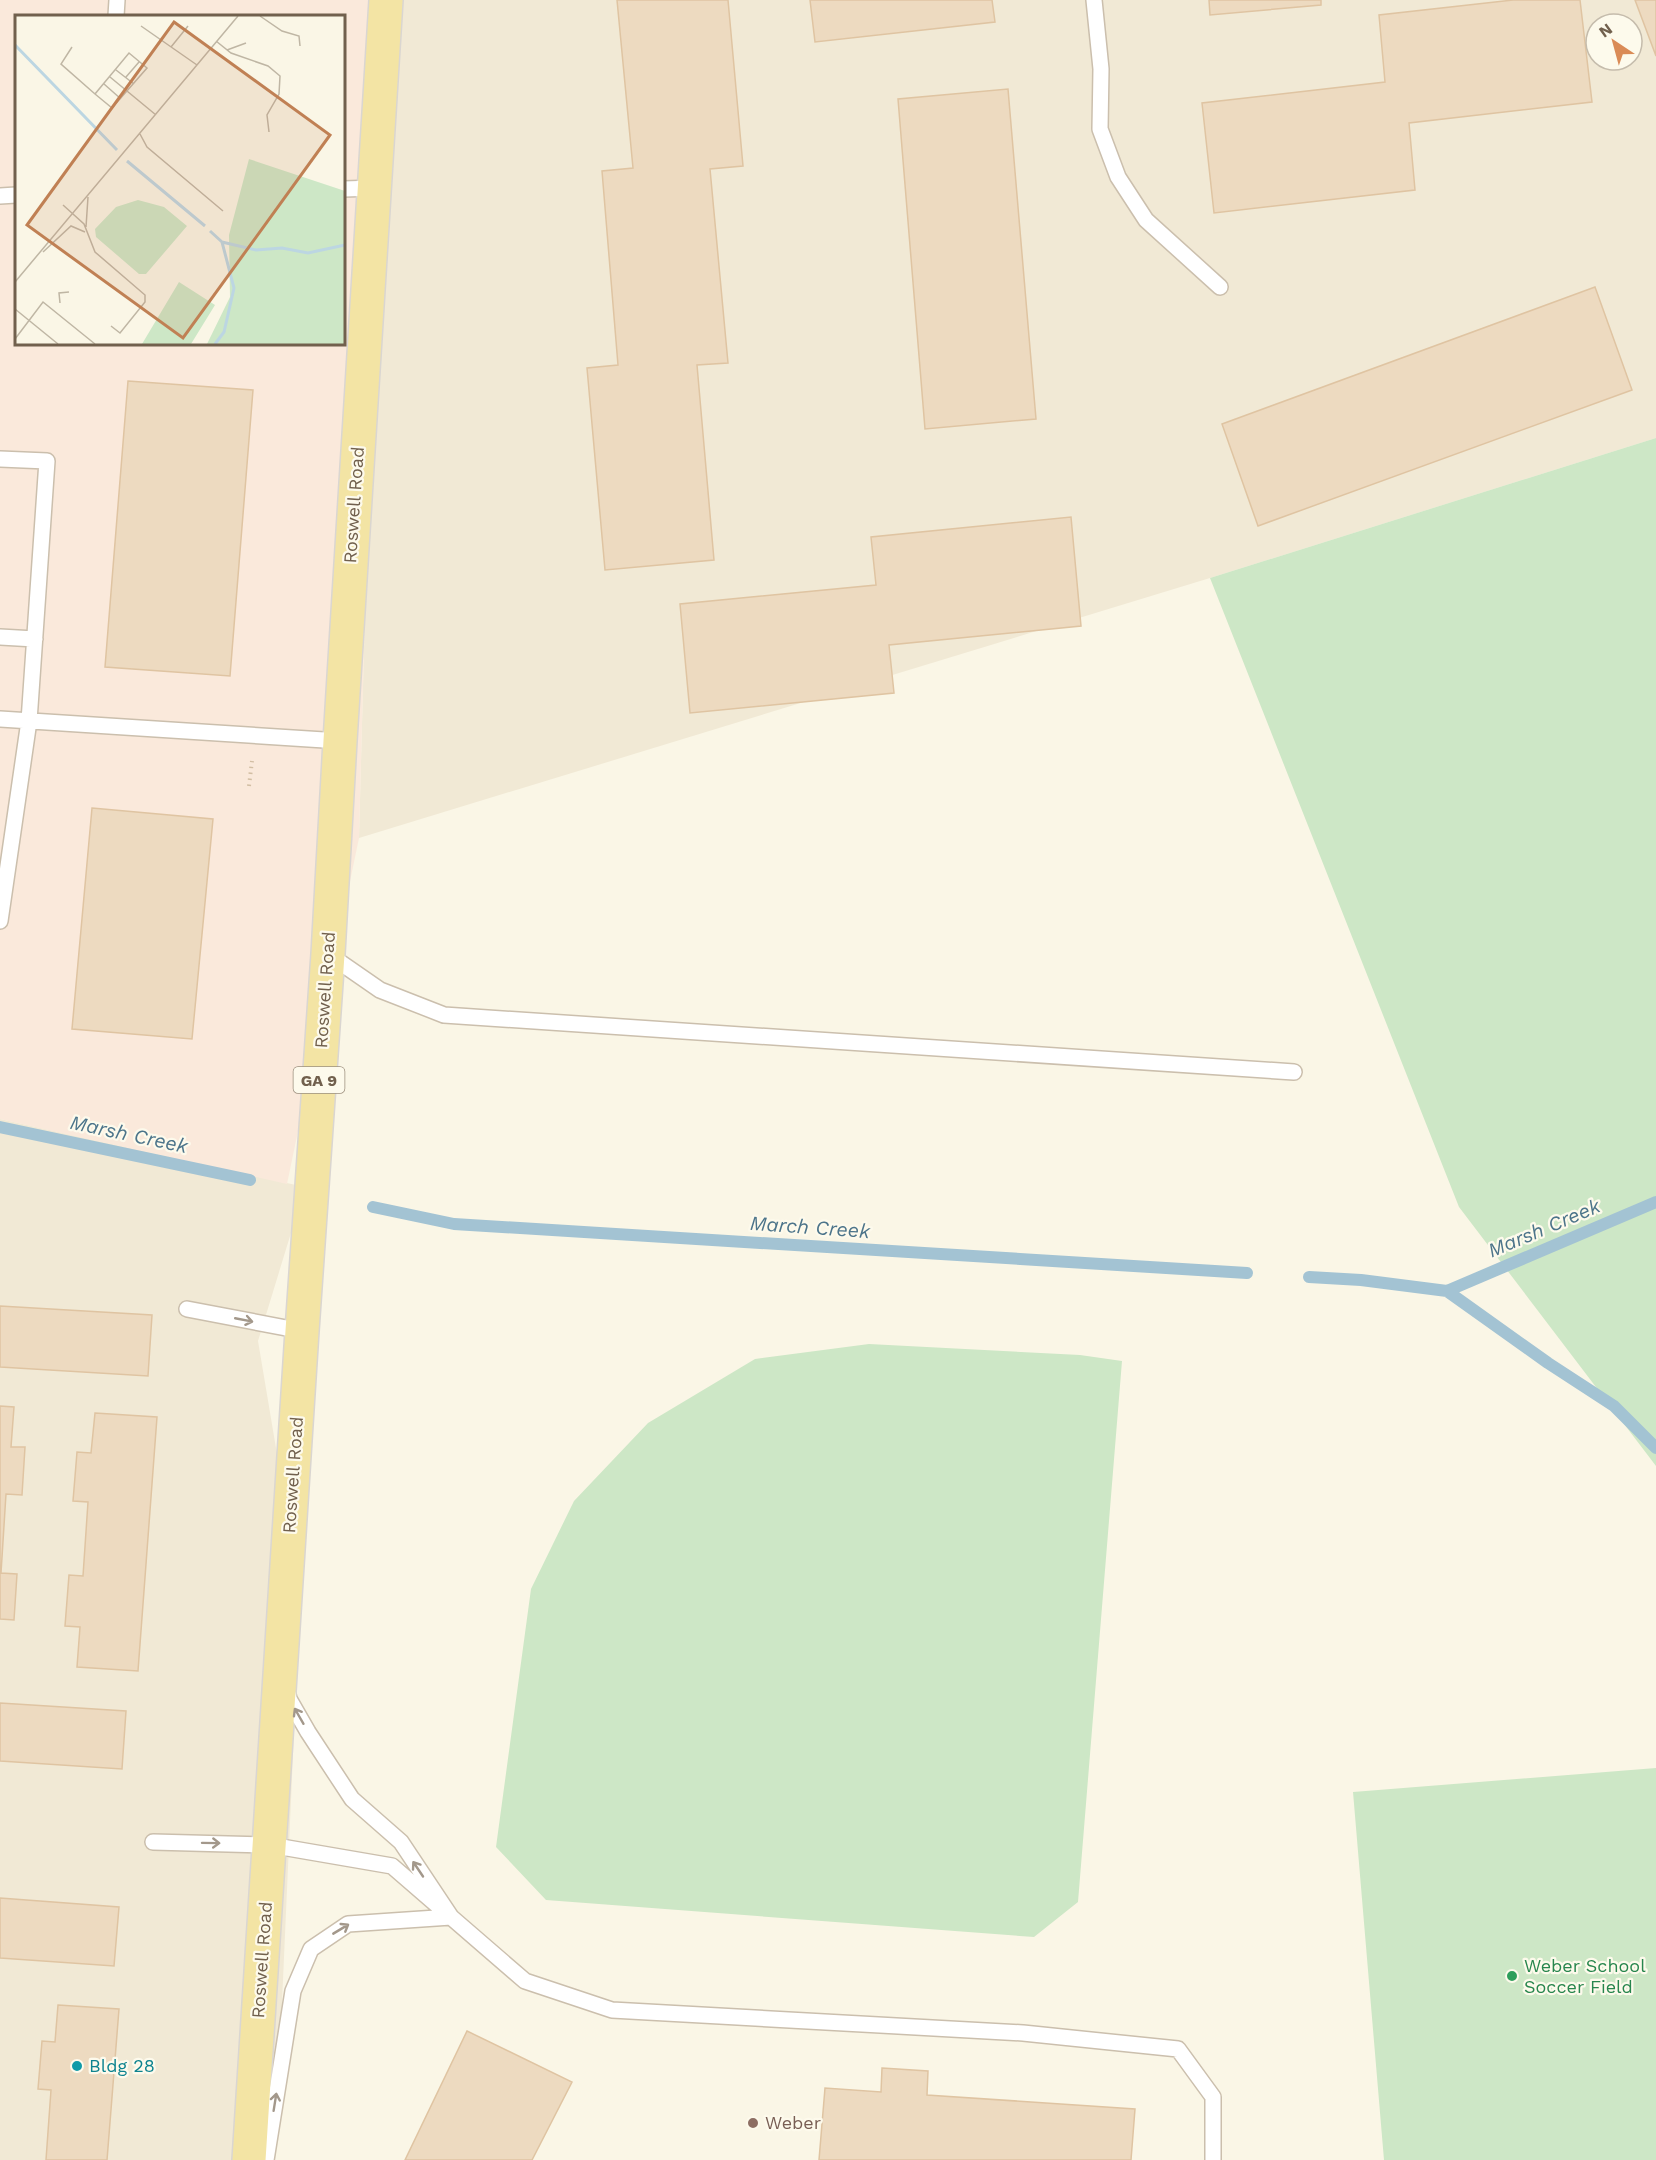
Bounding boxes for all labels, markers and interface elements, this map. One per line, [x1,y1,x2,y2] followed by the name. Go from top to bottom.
[1584,12,1644,72] north arrow
[15,15,345,345] inset map
[1595,19,1616,41] text: N
[339,446,368,564] street label: Roswell Road
[310,931,339,1049] street label: Roswell Road
[294,1067,344,1093] road number: GA 9
[68,1110,191,1158] water label: Marsh Creek
[1484,1193,1605,1262] water label: Marsh Creek
[749,1211,872,1243] water label: March Creek
[234,1315,254,1326] one-way arrow
[278,1416,307,1534] street label: Roswell Road
[293,1708,305,1725] one-way arrow
[201,1838,221,1849] one-way arrow
[412,1860,425,1877] one-way arrow
[247,1901,276,2019] street label: Roswell Road
[333,1922,350,1935] one-way arrow
[1524,1955,1646,1997] place label: Weber School Soccer Field
[1505,1969,1519,1983] marker: Weber School Soccer Field
[89,2055,155,2076] place label: Bldg 28
[70,2059,84,2073] marker: Bldg 28
[270,2093,281,2113] one-way arrow
[765,2112,821,2133] place label: Weber
[746,2116,760,2130] marker: Weber

